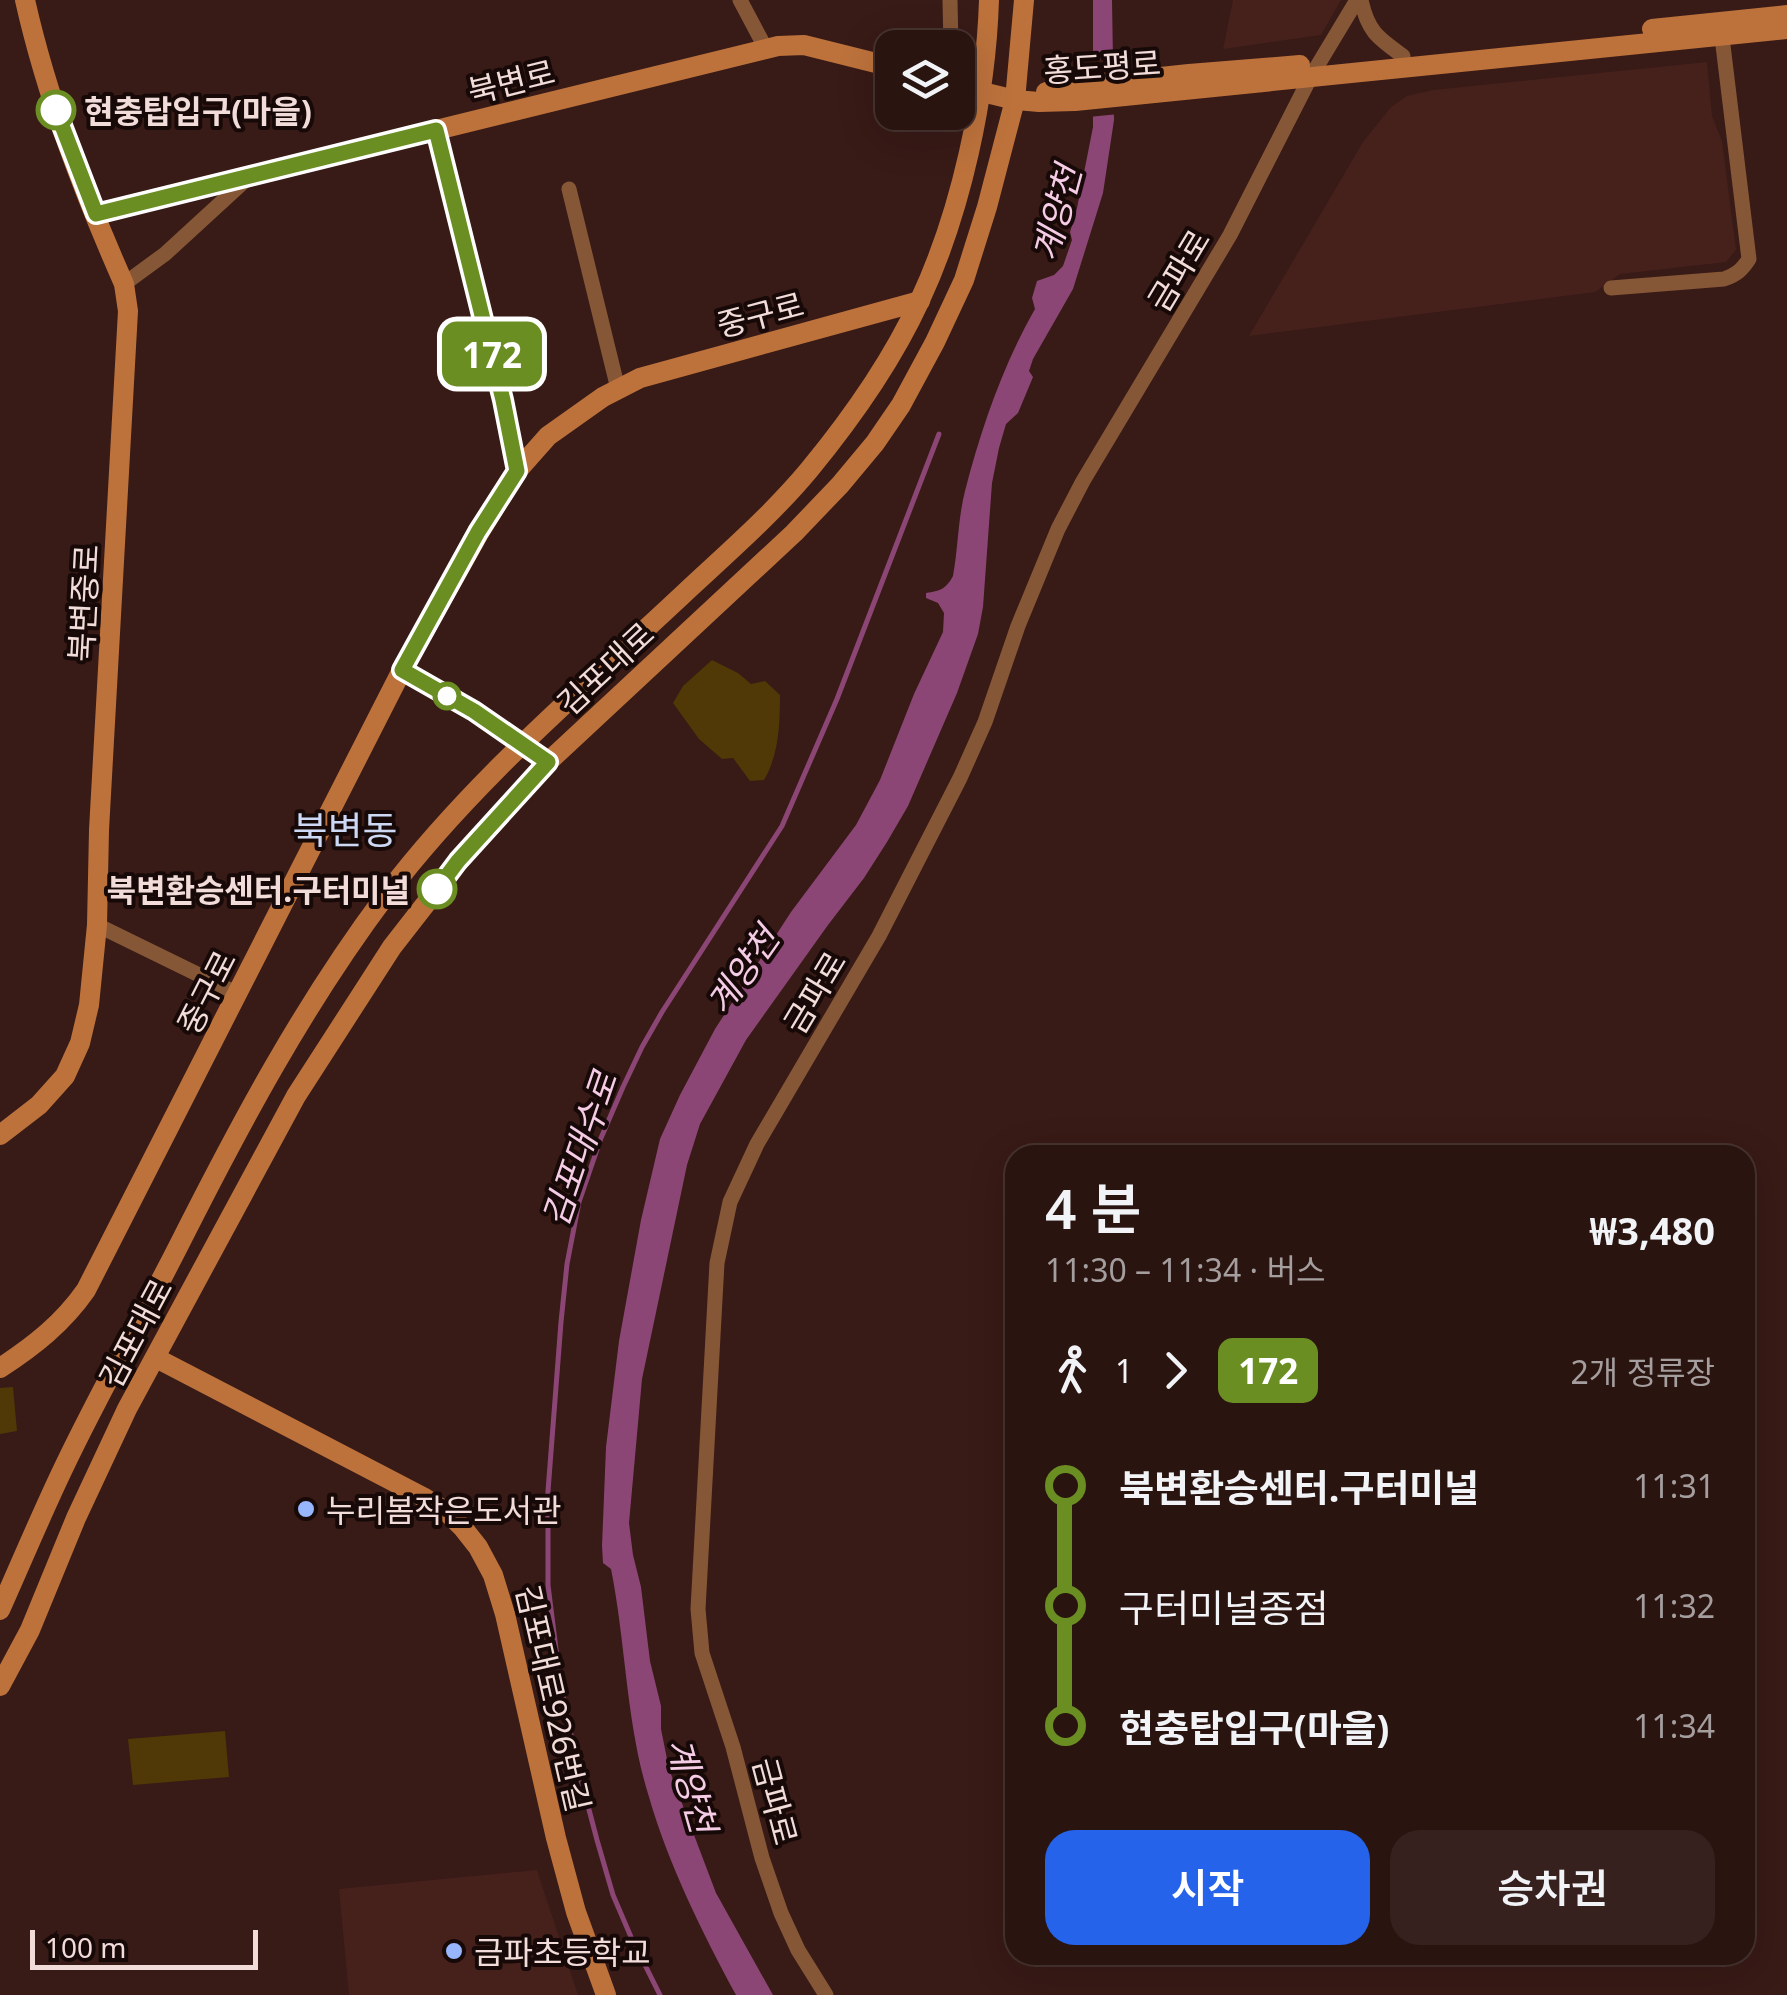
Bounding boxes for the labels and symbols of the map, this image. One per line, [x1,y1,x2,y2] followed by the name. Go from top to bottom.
[1042,40,1162,92] street label: 홍도평로
[463,49,559,113] street label: 북변로
[84,89,312,132] place label: 현충탑입구(마을)
[37,91,75,129] marker: 현충탑입구(마을)
[1021,157,1092,266] water label: 계양천
[1137,221,1219,319] street label: 금파로
[712,282,808,346] street label: 중구로
[434,322,550,386] line badge: 172
[58,543,108,663] street label: 북변중로
[547,612,663,724] street label: 김포대로
[434,683,460,709] unlabelled marker
[293,803,397,855] district label: 북변동
[107,868,410,911] place label: 북변환승센터.구터미널
[418,870,456,908] marker: 북변환승센터.구터미널
[695,914,791,1023] water label: 계양천
[167,943,245,1041] street label: 중구로
[773,943,855,1041] street label: 금파로
[531,1064,628,1233] water label: 김포대수로
[88,1271,182,1395] street label: 김포대로
[326,1488,562,1531] place label: 누리봄작은도서관
[295,1498,317,1520] marker: 누리봄작은도서관
[507,1580,601,1816] street label: 김포대로926번길
[656,1732,729,1842] water label: 계양천
[744,1753,808,1849] street label: 금파로
[30,1925,258,1970] scale bar
[474,1930,651,1973] place label: 금파초등학교
[443,1940,465,1962] marker: 금파초등학교

